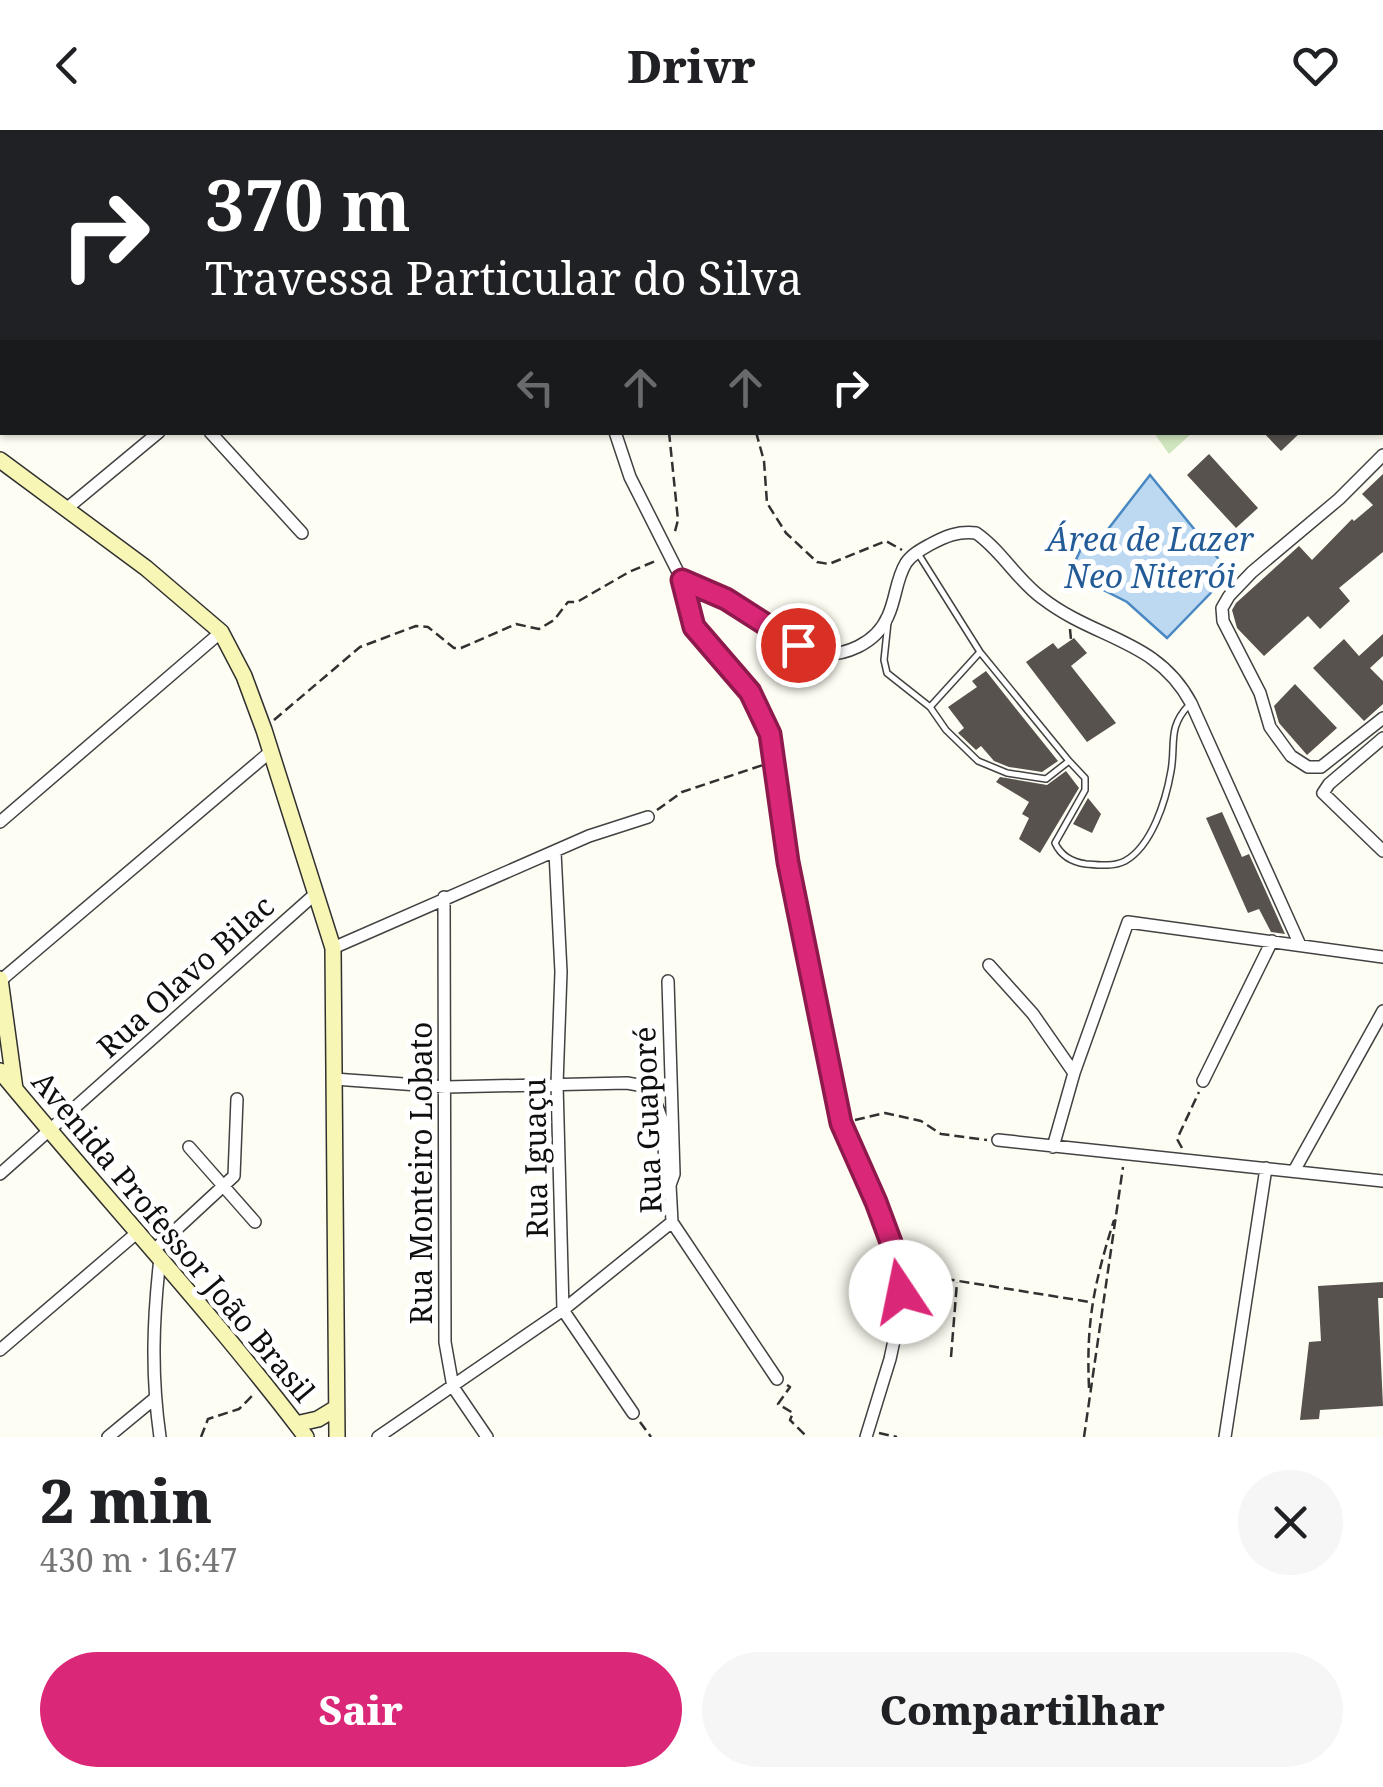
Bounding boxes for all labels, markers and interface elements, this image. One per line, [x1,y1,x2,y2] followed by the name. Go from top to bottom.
[627,35,756,96] text: Drivr
[40,38,95,93] icon: back
[1288,38,1343,93] icon: heart
[205,156,411,252] text: 370 m
[40,170,170,300] icon: right
[205,247,802,308] text: Travessa Particular do Silva
[508,360,563,415] icon: left
[613,360,668,415] icon: ahead
[718,360,773,415] icon: ahead
[823,360,878,415] icon: right
[1044,517,1255,597] water label: Área de Lazer Neo Niterói
[756,603,841,688] pin
[771,618,826,673] icon: arrive
[88,886,282,1066] street label: Rua Olavo Bilac
[400,1022,441,1324] street label: Rua Monteiro Lobato
[623,1026,671,1214] street label: Rua Guaporé
[23,1062,325,1410] street label: Avenida Professor João Brasil
[513,1077,557,1239] street label: Rua Iguaçu
[849,1240,953,1344] position arrow
[40,1459,212,1541] text: 2 min
[1238,1470,1343,1575] button: close
[40,1538,238,1581] text: 430 m · 16:47
[40,1652,682,1767] button: Sair
[702,1652,1343,1767] button: Compartilhar

